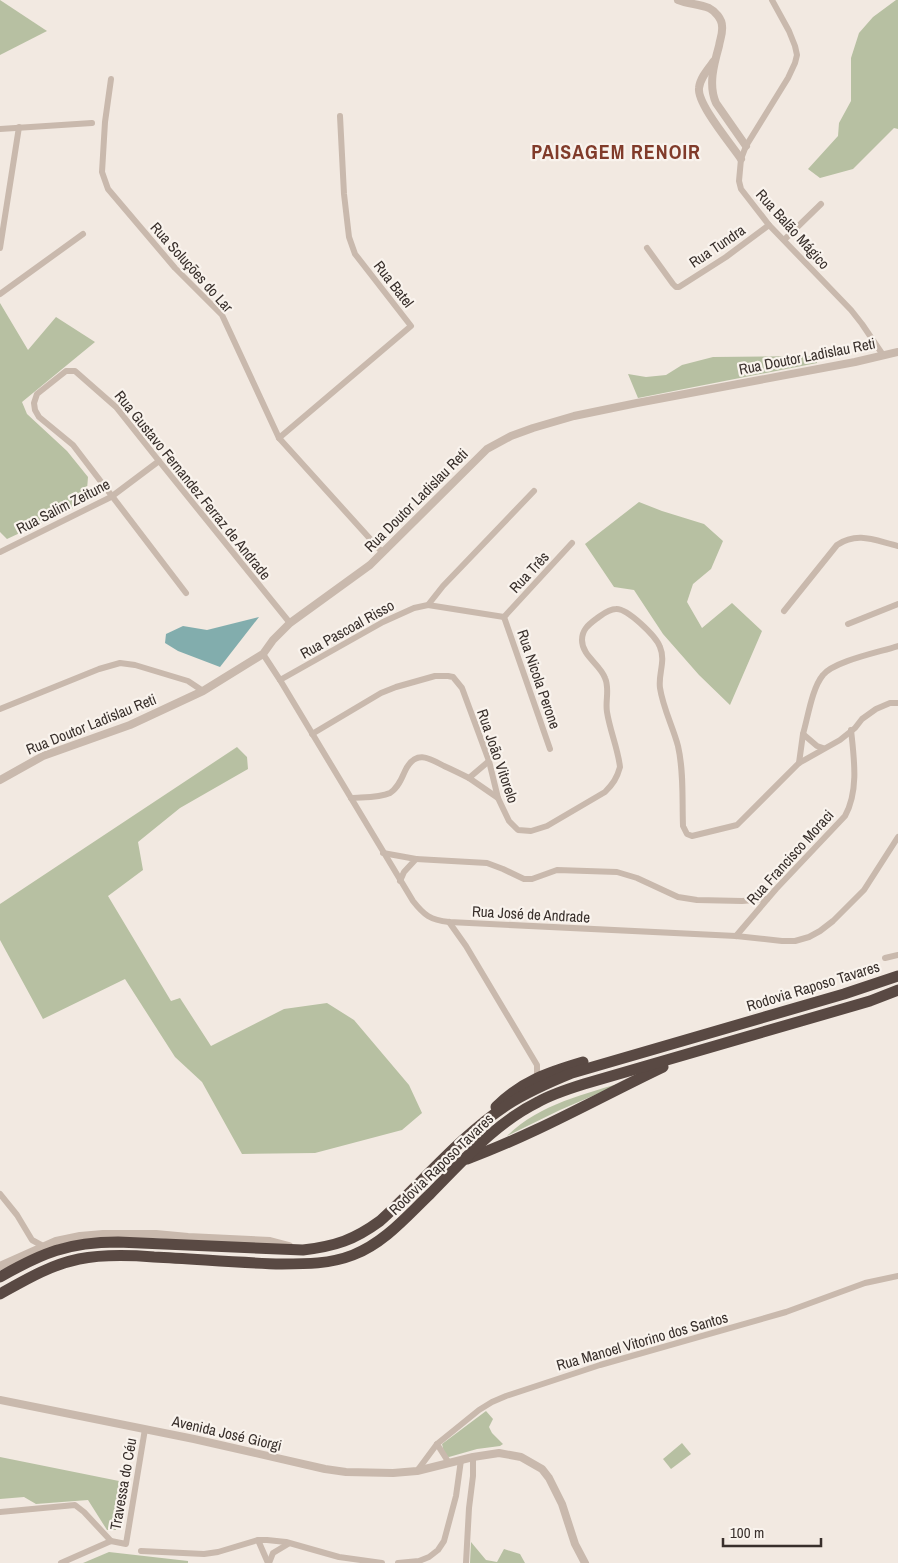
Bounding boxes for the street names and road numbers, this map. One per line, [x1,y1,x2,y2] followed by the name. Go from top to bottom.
[751,184,835,274] street label: Rua Balão Mágico
[146,217,238,317] street label: Rua Soluções do Lar
[685,219,749,273] street label: Rua Tundra
[369,256,419,312] street label: Rua Batel
[737,332,877,380] street label: Rua Doutor Ladislau Reti
[110,386,276,584] street label: Rua Gustavo Fernandez Ferraz de Andrade
[360,444,472,556] street label: Rua Doutor Ladislau Reti
[13,473,114,539] street label: Rua Salim Zeitune
[504,547,554,597] street label: Rua Três
[296,594,398,664] street label: Rua Pascoal Risso
[512,626,566,732] street label: Rua Nicola Perone
[23,688,159,760] street label: Rua Doutor Ladislau Reti
[472,706,524,806] street label: Rua João Vitorelo
[742,805,838,909] street label: Rua Francisco Moraci
[471,900,591,928] street label: Rua José de Andrade
[744,956,882,1016] street label: Rodovia Raposo Tavares
[384,1108,498,1220] street label: Rodovia Raposo Tavares
[554,1306,730,1376] street label: Rua Manoel Vitorino dos Santos
[169,1410,284,1456] street label: Avenida José Giorgi
[105,1436,141,1532] street label: Travessa do Céu

